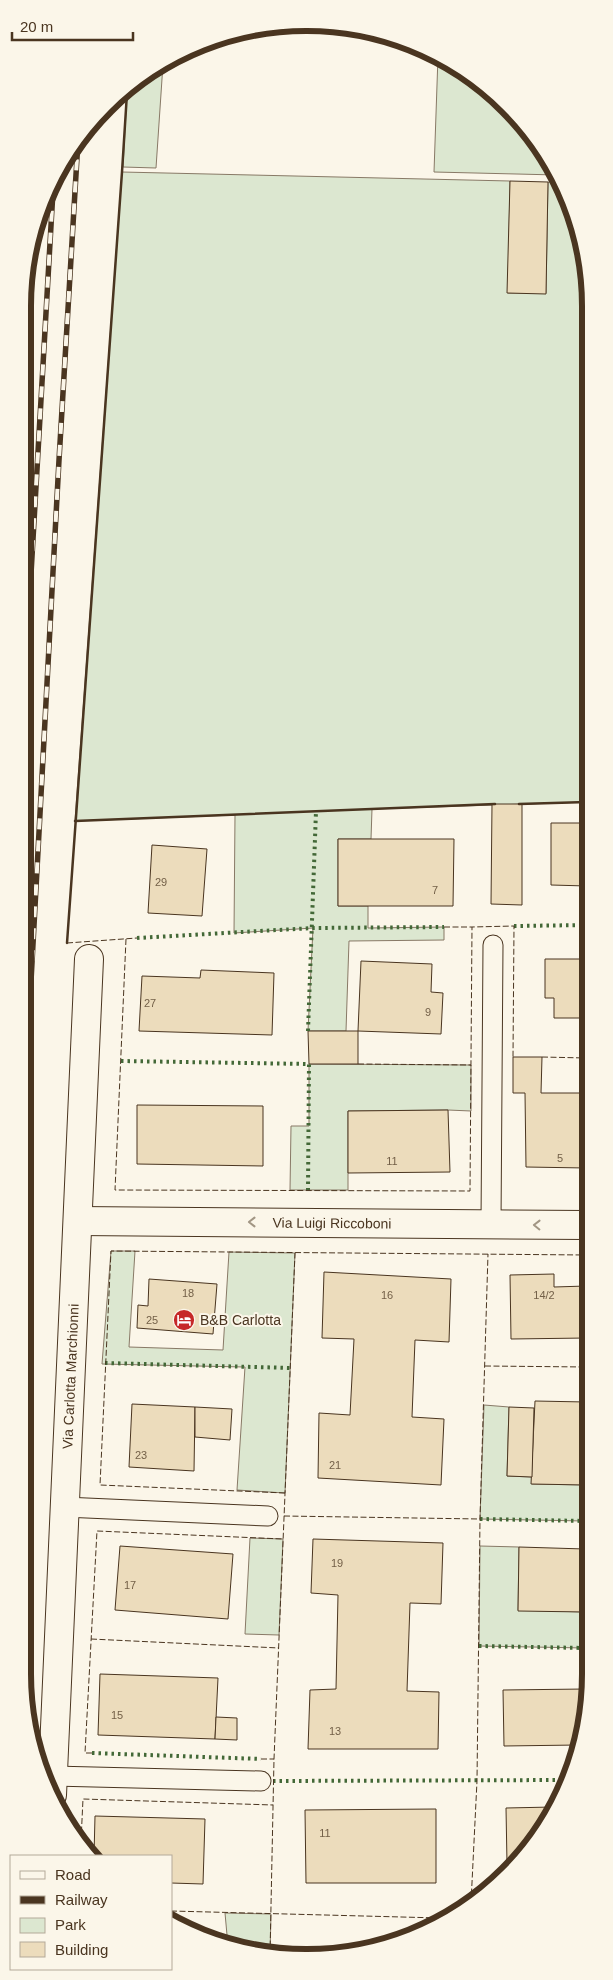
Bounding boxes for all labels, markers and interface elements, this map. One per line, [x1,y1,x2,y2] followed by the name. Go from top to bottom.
[12,10,134,42] scale bar
[20,18,53,35] text: 20 m
[155,876,167,888] house number: 29
[432,884,438,896] house number: 7
[144,997,156,1009] house number: 27
[425,1006,431,1018] house number: 9
[557,1152,563,1164] house number: 5
[386,1155,398,1167] house number: 11
[272,1215,392,1231] street label: Via Luigi Riccoboni
[248,1217,256,1227] one-way arrow
[533,1220,541,1230] one-way arrow
[182,1287,194,1299] house number: 18
[381,1289,393,1301] house number: 16
[533,1289,555,1301] house number: 14/2
[59,1303,82,1449] street label: Via Carlotta Marchionni
[172,1308,196,1332] hotel icon: B&B Carlotta
[200,1312,281,1328] place label: B&B Carlotta
[146,1314,158,1326] house number: 25
[135,1449,147,1461] house number: 23
[329,1459,341,1471] house number: 21
[331,1557,343,1569] house number: 19
[124,1579,136,1591] house number: 17
[111,1709,123,1721] house number: 15
[329,1725,341,1737] house number: 13
[319,1827,331,1839] house number: 11
[10,1855,172,1970] legend
[55,1866,91,1883] text: Road
[55,1891,108,1908] text: Railway
[55,1916,86,1933] text: Park
[55,1941,108,1958] text: Building

